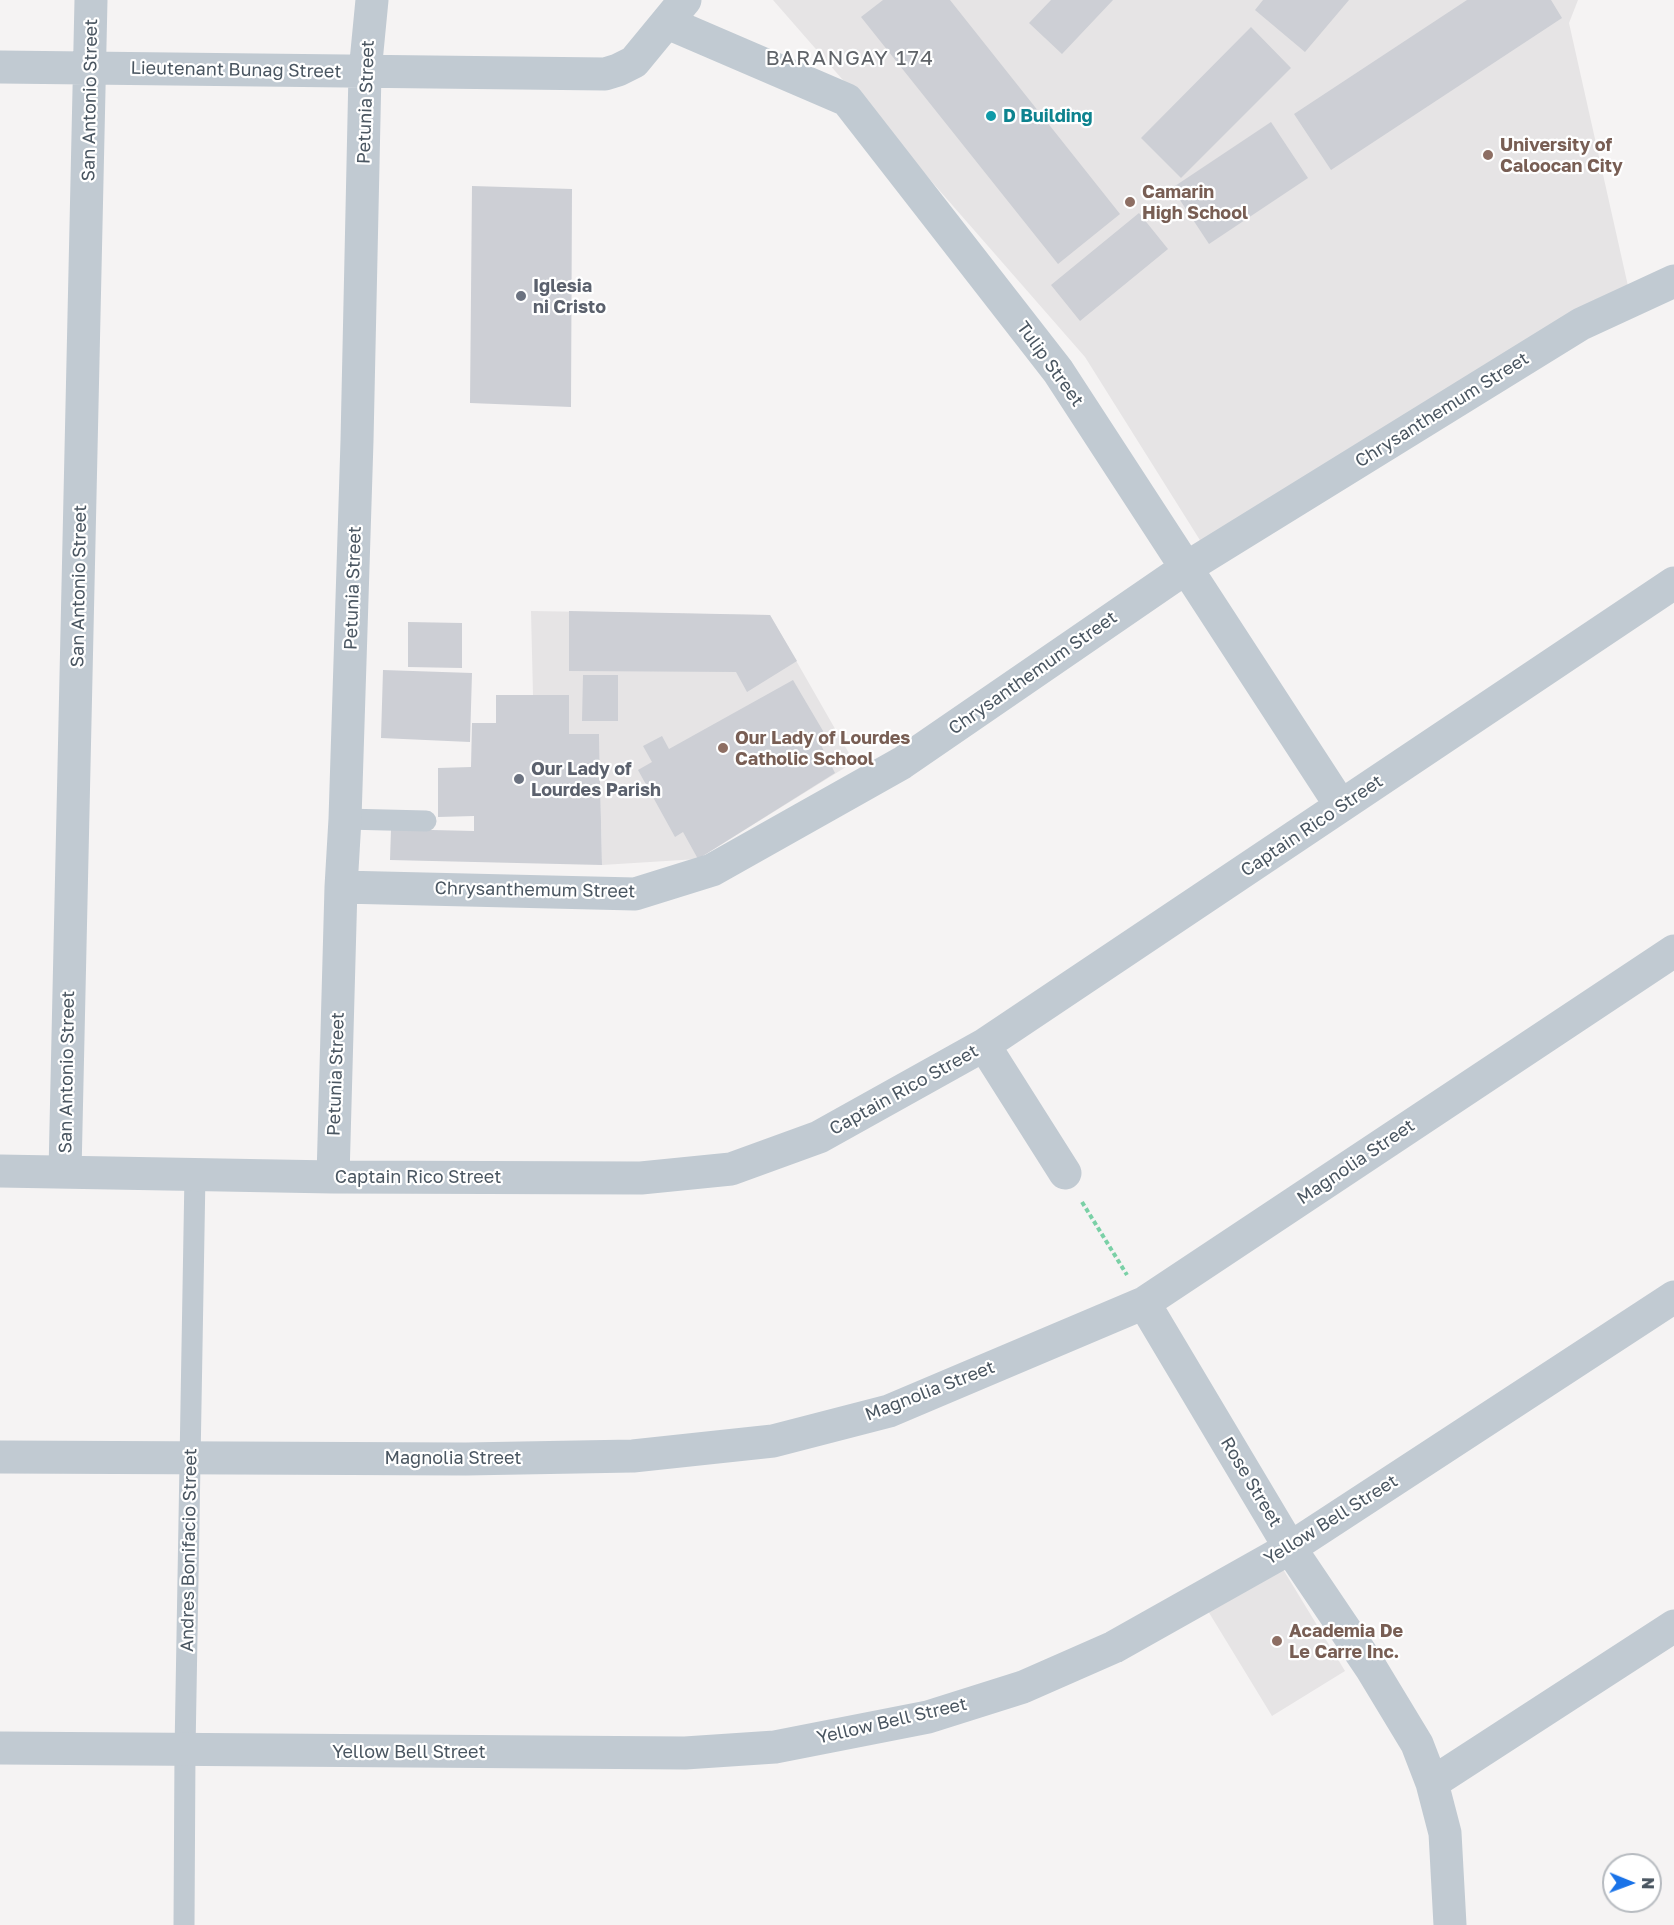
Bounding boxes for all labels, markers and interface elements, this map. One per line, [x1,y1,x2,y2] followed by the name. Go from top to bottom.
[78,18,102,182] street label: San Antonio Street
[353,40,379,164] street label: Petunia Street
[765,45,935,71] district label: BARANGAY 174
[130,57,342,83] street label: Lieutenant Bunag Street
[1003,105,1093,127] place label: D Building
[984,109,998,123] marker: D Building
[1500,134,1623,176] place label: University of Caloocan City
[1481,148,1495,162] marker: University of Caloocan City
[1142,181,1248,224] place label: Camarin High School
[1123,195,1137,209] marker: Camarin High School
[533,275,606,318] place label: Iglesia ni Cristo
[514,289,528,303] marker: Iglesia ni Cristo
[1012,317,1088,411] street label: Tulip Street
[1351,348,1533,472] street label: Chrysanthemum Street
[67,504,91,668] street label: San Antonio Street
[340,526,366,650] street label: Petunia Street
[945,607,1121,739] street label: Chrysanthemum Street
[735,727,910,770] place label: Our Lady of Lourdes Catholic School
[716,741,730,755] marker: Our Lady of Lourdes Catholic School
[531,758,661,800] place label: Our Lady of Lourdes Parish
[1237,770,1387,882] street label: Captain Rico Street
[512,772,526,786] marker: Our Lady of Lourdes Parish
[434,877,636,903] street label: Chrysanthemum Street
[55,990,79,1154] street label: San Antonio Street
[323,1012,349,1136] street label: Petunia Street
[826,1040,982,1140] street label: Captain Rico Street
[1293,1115,1419,1209] street label: Magnolia Street
[335,1166,501,1188] street label: Captain Rico Street
[862,1356,998,1426] street label: Magnolia Street
[1216,1433,1286,1531] street label: Rose Street
[384,1447,522,1469] street label: Magnolia Street
[176,1448,202,1652] street label: Andres Bonifacio Street
[1260,1470,1402,1570] street label: Yellow Bell Street
[1289,1620,1403,1662] place label: Academia De Le Carre Inc.
[1270,1634,1284,1648] marker: Academia De Le Carre Inc.
[815,1693,969,1749] street label: Yellow Bell Street
[332,1741,486,1763] street label: Yellow Bell Street
[1602,1853,1662,1913] north arrow
[1638,1877,1658,1890] text: N

